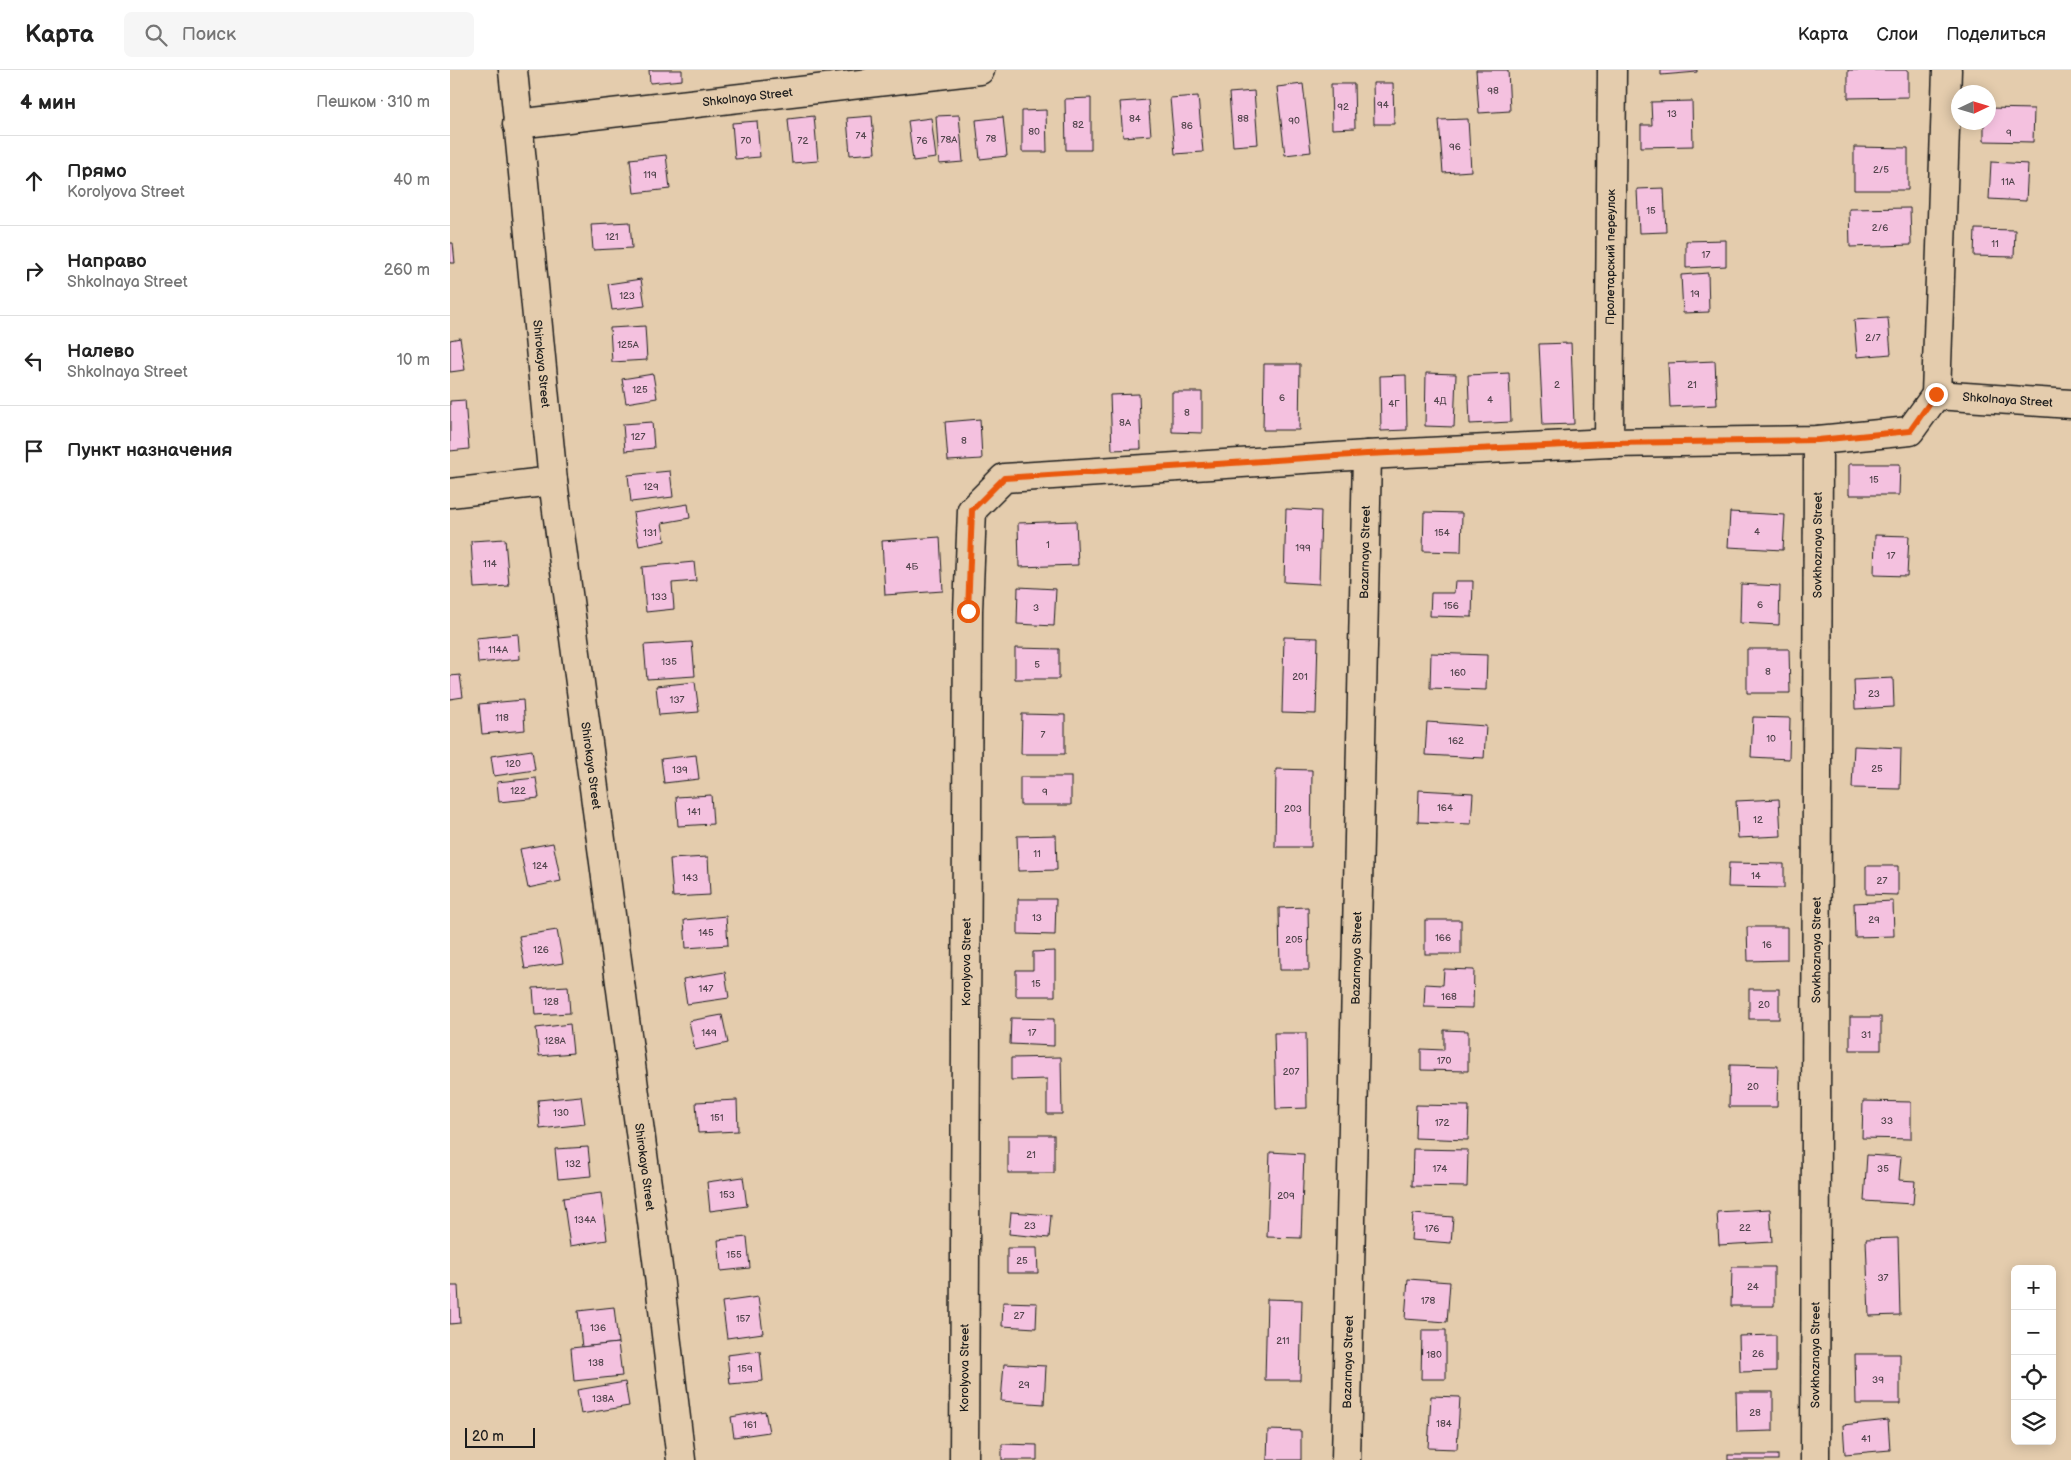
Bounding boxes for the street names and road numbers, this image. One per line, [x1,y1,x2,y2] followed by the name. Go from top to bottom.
[702,85,794,110] street label: Shkolnaya Street
[1603,188,1619,325] street label: Пролетарский переулок
[529,319,553,409] street label: Shirokaya Street
[1962,390,2054,411] street label: Shkolnaya Street
[1811,492,1826,598] street label: Sovkhoznaya Street
[1357,505,1374,599] street label: Bazarnaya Street
[577,721,604,811] street label: Shirokaya Street
[1809,897,1825,1003] street label: Sovkhoznaya Street
[1349,911,1365,1005] street label: Bazarnaya Street
[959,917,975,1006] street label: Korolyova Street
[631,1122,658,1212] street label: Shirokaya Street
[1808,1302,1823,1408] street label: Sovkhoznaya Street
[1340,1315,1357,1409] street label: Bazarnaya Street
[957,1323,973,1412] street label: Korolyova Street

